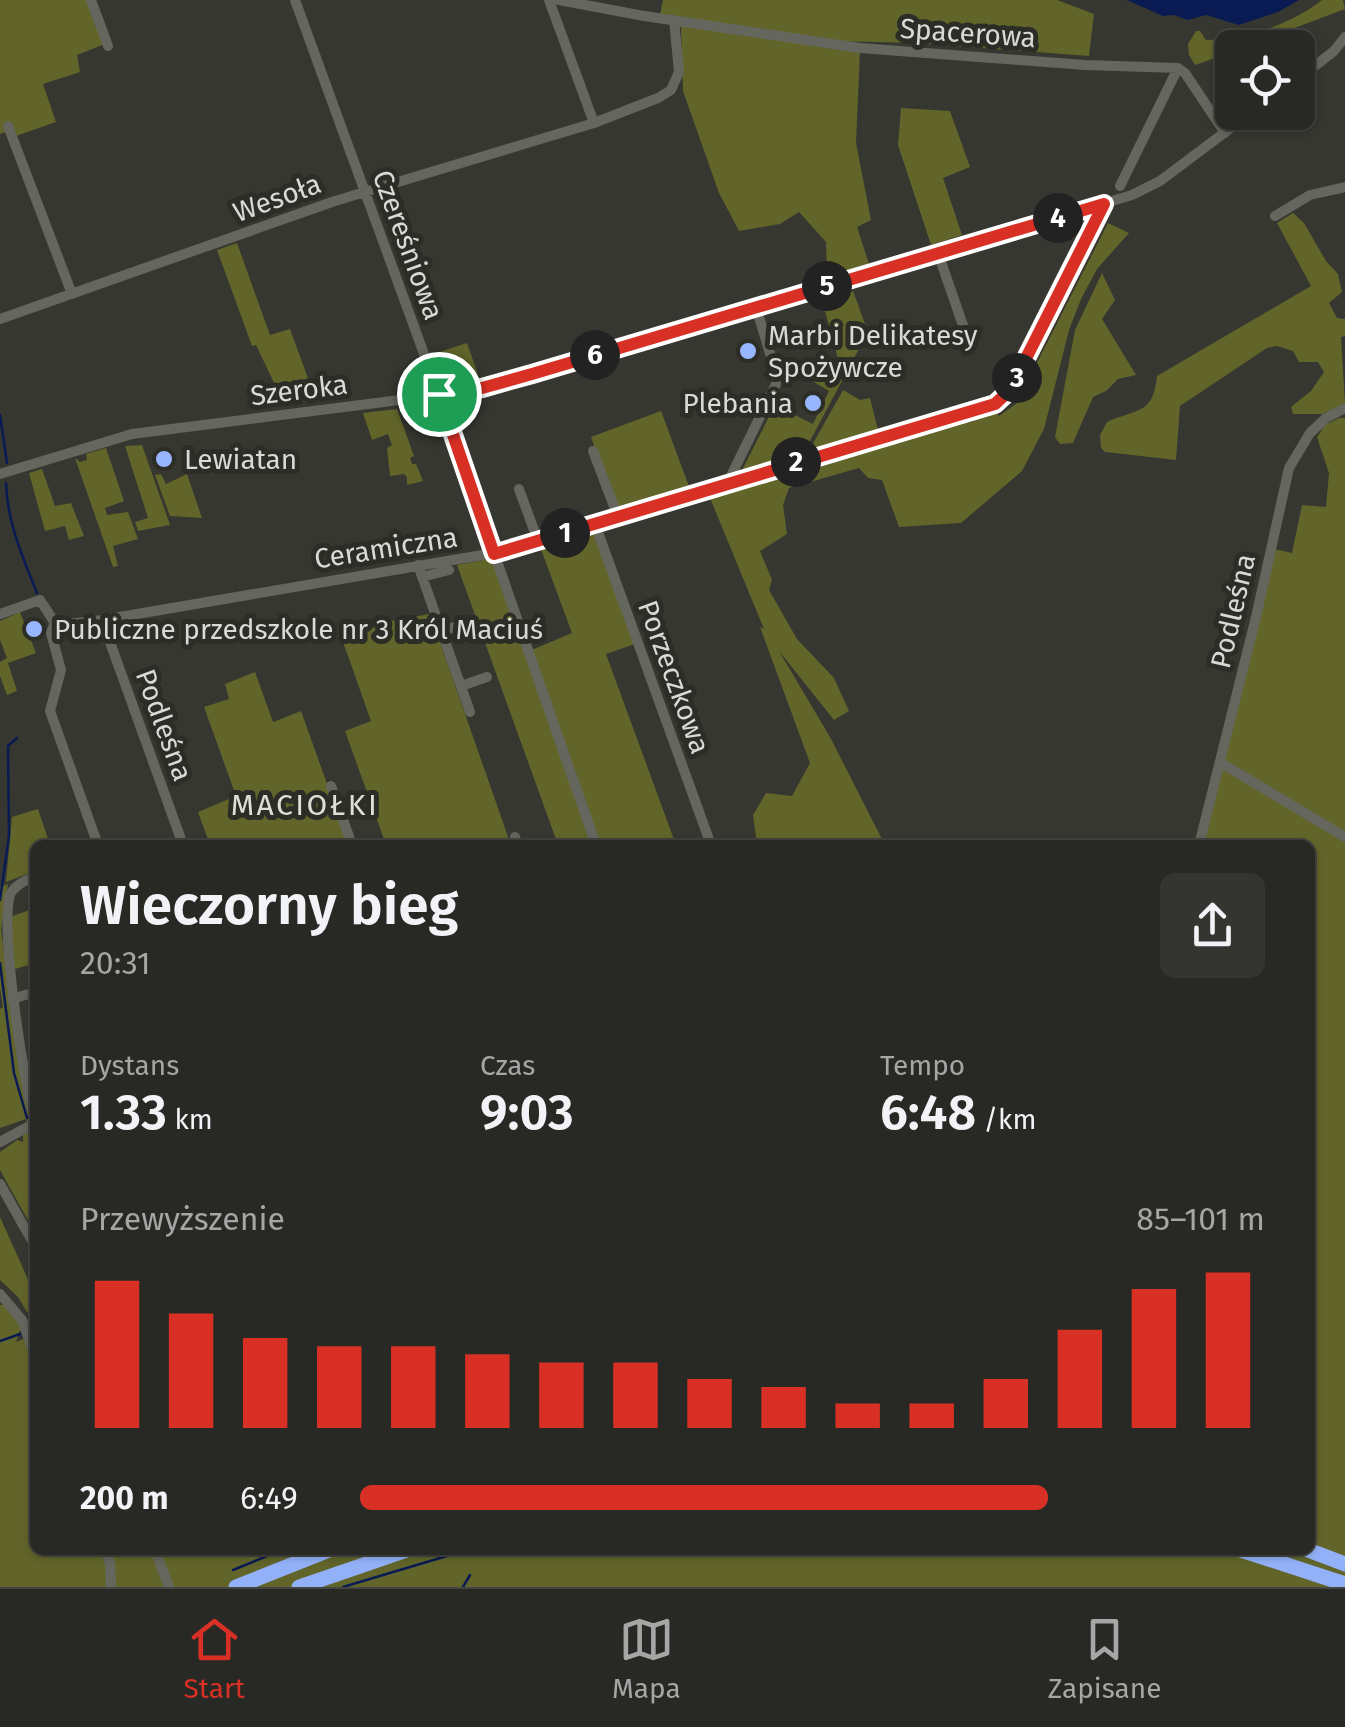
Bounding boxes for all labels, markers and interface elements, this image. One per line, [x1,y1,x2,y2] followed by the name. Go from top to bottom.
[899,12,1037,54] street label: Spacerowa
[1215,30,1315,130] map controls
[1215,30,1315,130] button: locate
[366,166,450,324] street label: Czereśniowa
[229,167,325,229] street label: Wesoła
[1033,193,1083,243] pin: 4
[1050,201,1066,234] text: 4
[802,261,852,311] pin: 5
[819,269,835,302] text: 5
[768,319,978,384] place label: Marbi Delikatesy Spożywcze
[570,330,620,380] pin: 6
[587,338,603,371] text: 6
[737,340,759,362] marker: Marbi Delikatesy Spożywcze
[397,352,482,437] pin
[992,353,1042,403] pin: 3
[1010,361,1024,394] text: 3
[412,367,467,422] icon: arrive
[248,368,350,412] street label: Szeroka
[683,387,793,420] place label: Plebania
[802,392,824,414] marker: Plebania
[771,437,821,487] pin: 2
[184,443,297,476] place label: Lewiatan
[789,445,803,478] text: 2
[153,448,175,470] marker: Lewiatan
[540,508,590,558] pin: 1
[559,516,572,549] text: 1
[312,520,460,576] street label: Ceramiczna
[1204,550,1262,672] street label: Podleśna
[631,596,717,758] street label: Porzeczkowa
[54,613,543,646] place label: Publiczne przedszkole nr 3 Król Maciuś
[23,618,45,640] marker: Publiczne przedszkole nr 3 Król Maciuś
[129,665,199,785] street label: Podleśna
[231,787,379,823] district label: MACIOŁKI
[80,873,459,939] text: Wieczorny bieg
[1160,873,1265,978] button: share
[80,944,151,982] text: 20:31
[80,1049,179,1082] text: Dystans
[480,1049,535,1082] text: Czas
[880,1049,965,1082] text: Tempo
[80,1082,167,1142] text: 1.33
[480,1082,574,1142] text: 9:03
[880,1082,976,1142] text: 6:48
[167,1103,213,1136] text: km
[976,1103,1036,1136] text: /km
[80,1200,285,1238] text: Przewyższenie
[1136,1200,1265,1238] text: 85–101 m
[80,1479,169,1517] text: 200 m
[240,1479,298,1517] text: 6:49
[184,1612,245,1705] tab: Start
[612,1612,681,1705] tab: Mapa
[1048,1612,1161,1705] tab: Zapisane

